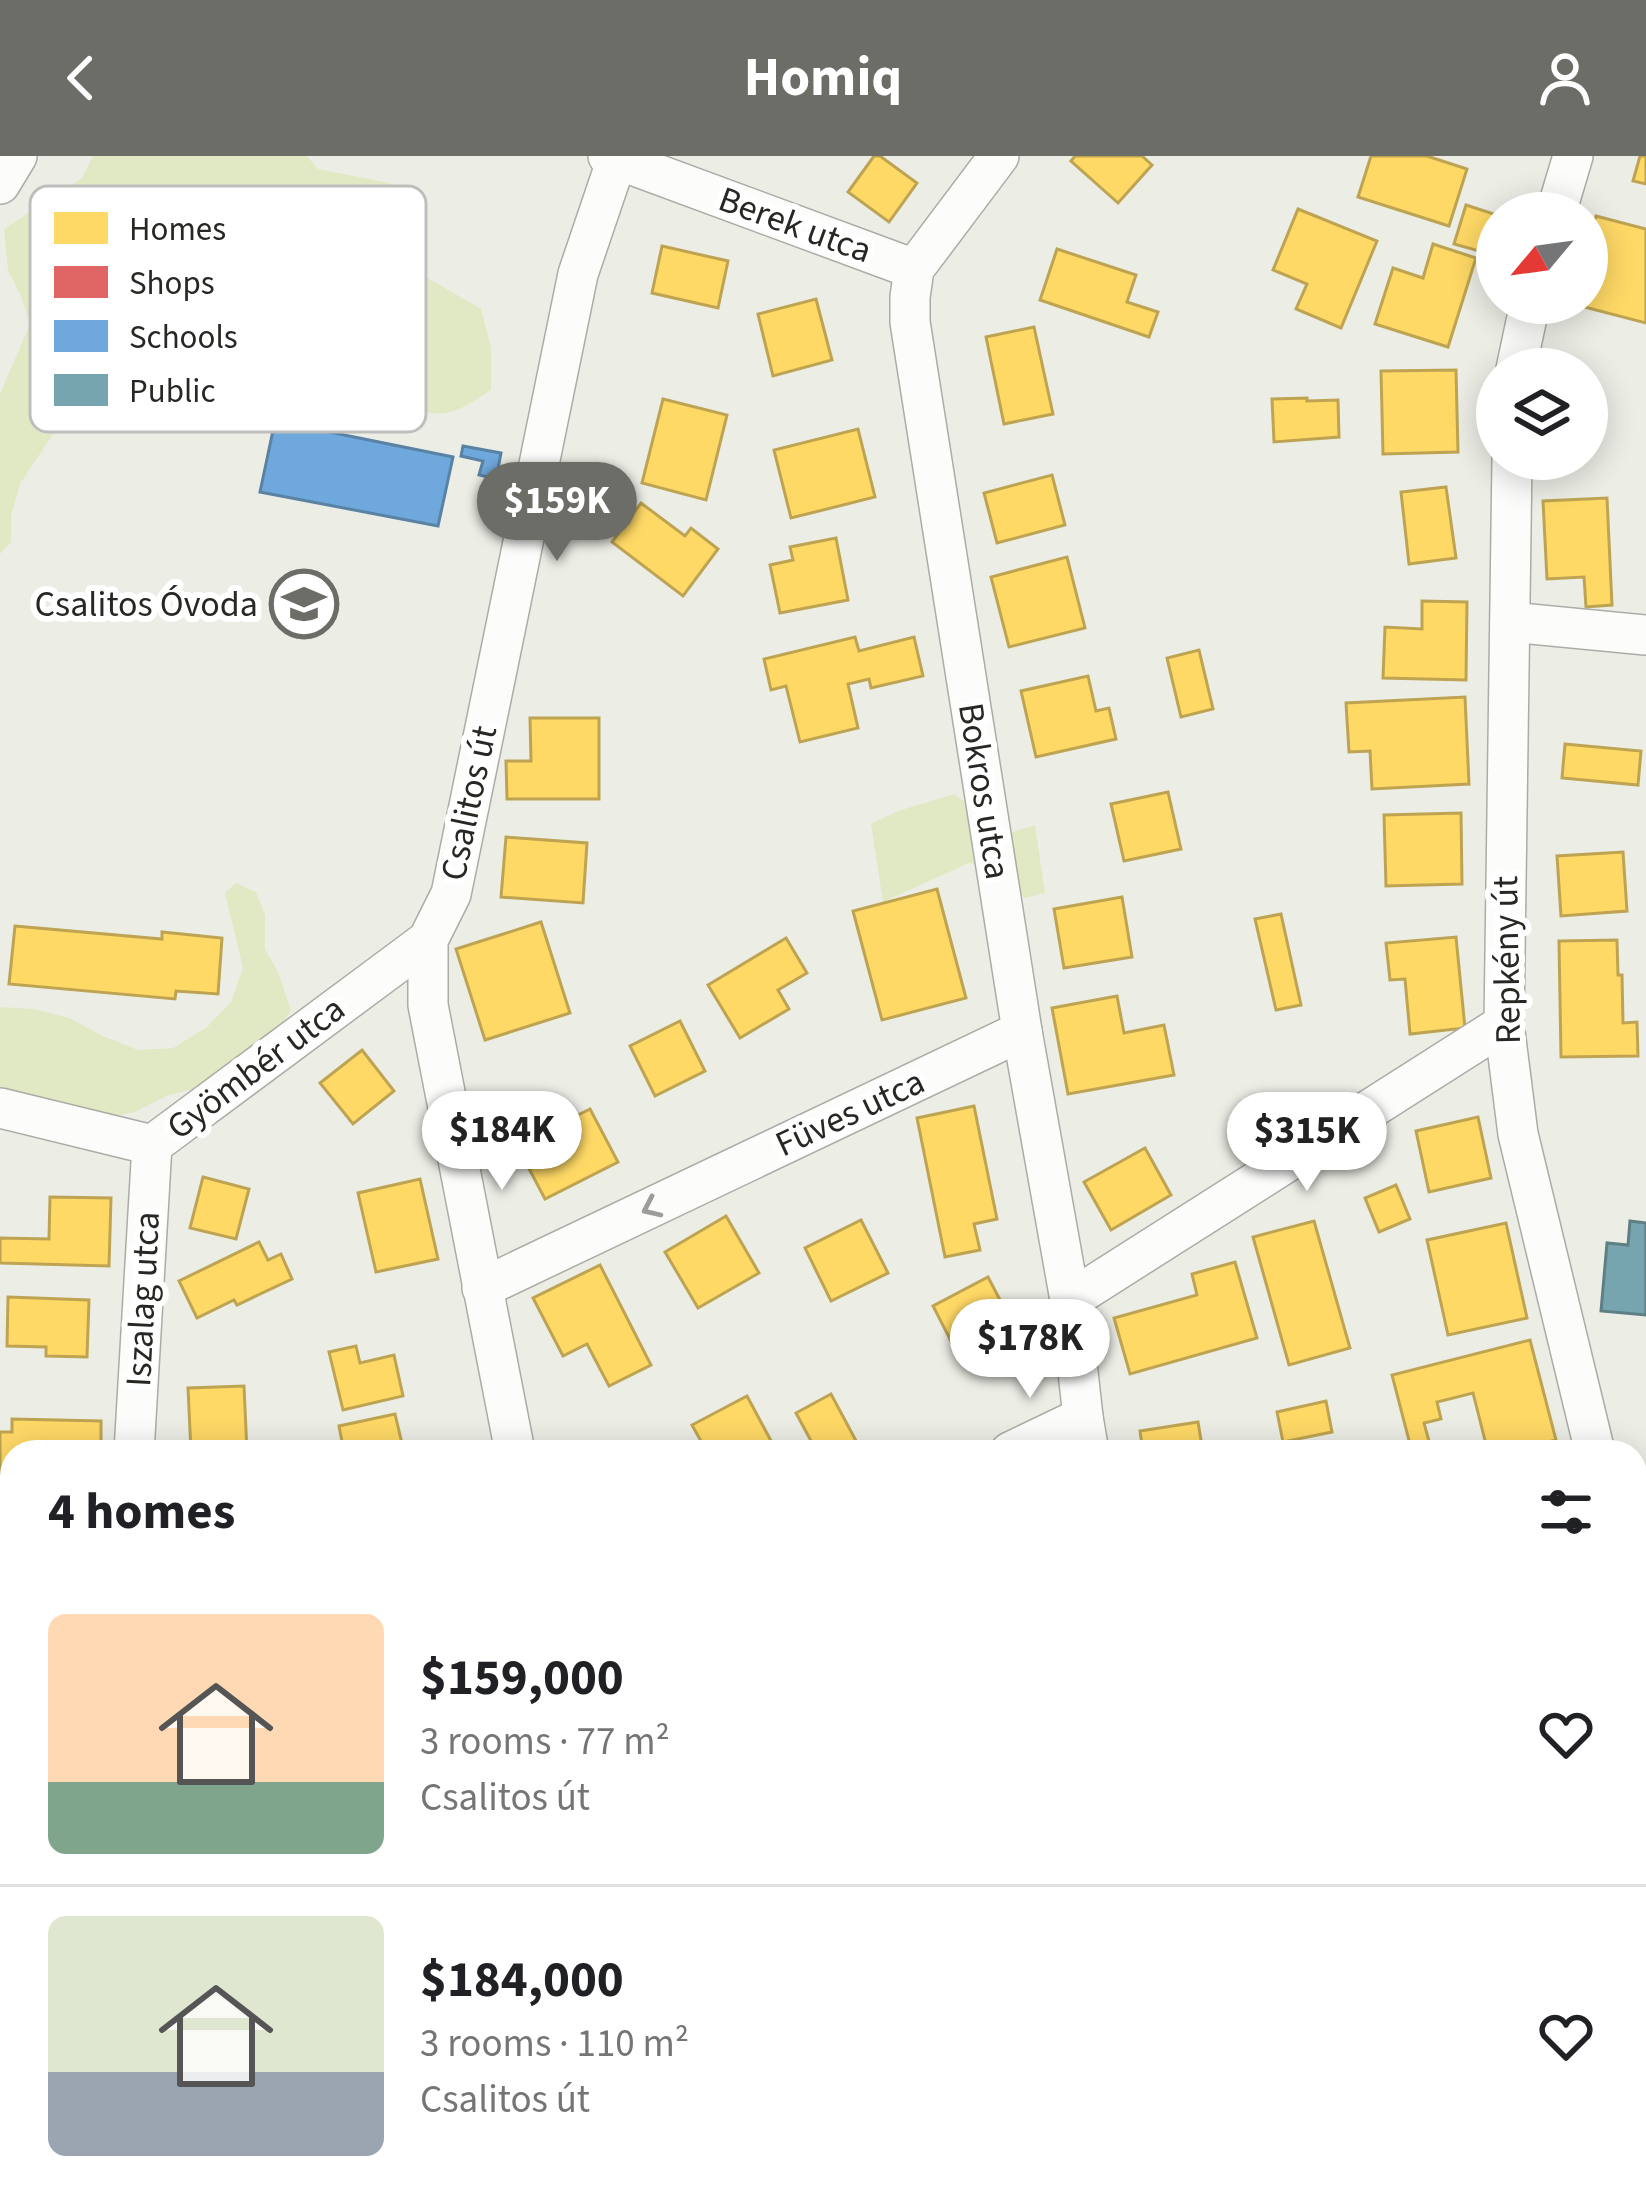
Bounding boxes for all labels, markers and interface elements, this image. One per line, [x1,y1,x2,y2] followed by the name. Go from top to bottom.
[744,40,902,117] text: Homiq
[48,45,114,111] icon: back
[1532,45,1598,111] icon: person
[711,174,879,276] street label: Berek utca
[30,186,426,432] legend
[1476,192,1608,324] north arrow
[1476,192,1608,480] map controls
[129,206,226,253] text: Homes
[129,260,215,307] text: Shops
[129,314,238,361] text: Schools
[1476,348,1608,480] button: layers
[129,368,215,415] text: Public
[473,462,641,564] pin: $159K
[504,473,610,529] text: $159K
[269,569,339,639] school or university icon: Csalitos Óvoda
[35,579,258,630] place label: Csalitos Óvoda
[945,699,1023,883] street label: Bokros utca
[428,721,510,885] street label: Csalitos út
[1480,875,1534,1045] street label: Repkény út
[156,984,356,1152] street label: Gyömbér utca
[767,1056,933,1170] street label: Füves utca
[418,1091,586,1193] pin: $184K
[1223,1092,1391,1194] pin: $315K
[449,1102,555,1158] text: $184K
[1254,1103,1360,1159] text: $315K
[642,1194,663,1217] one-way arrow
[113,1210,173,1388] street label: Iszalag utca
[946,1299,1114,1401] pin: $178K
[977,1310,1083,1366] text: $178K
[48,1476,235,1548] text: 4 homes
[1533,1479,1599,1545] icon: filters
[420,1642,624,1714] text: $159,000
[144,1662,288,1806] icon: home
[1533,1701,1599,1767] icon: heart
[420,1714,670,1770] text: 3 rooms · 77 m²
[420,1770,590,1826] text: Csalitos út
[420,1944,624,2016] text: $184,000
[144,1964,288,2108] icon: home
[1533,2003,1599,2069] icon: heart
[420,2016,689,2072] text: 3 rooms · 110 m²
[420,2072,590,2128] text: Csalitos út

